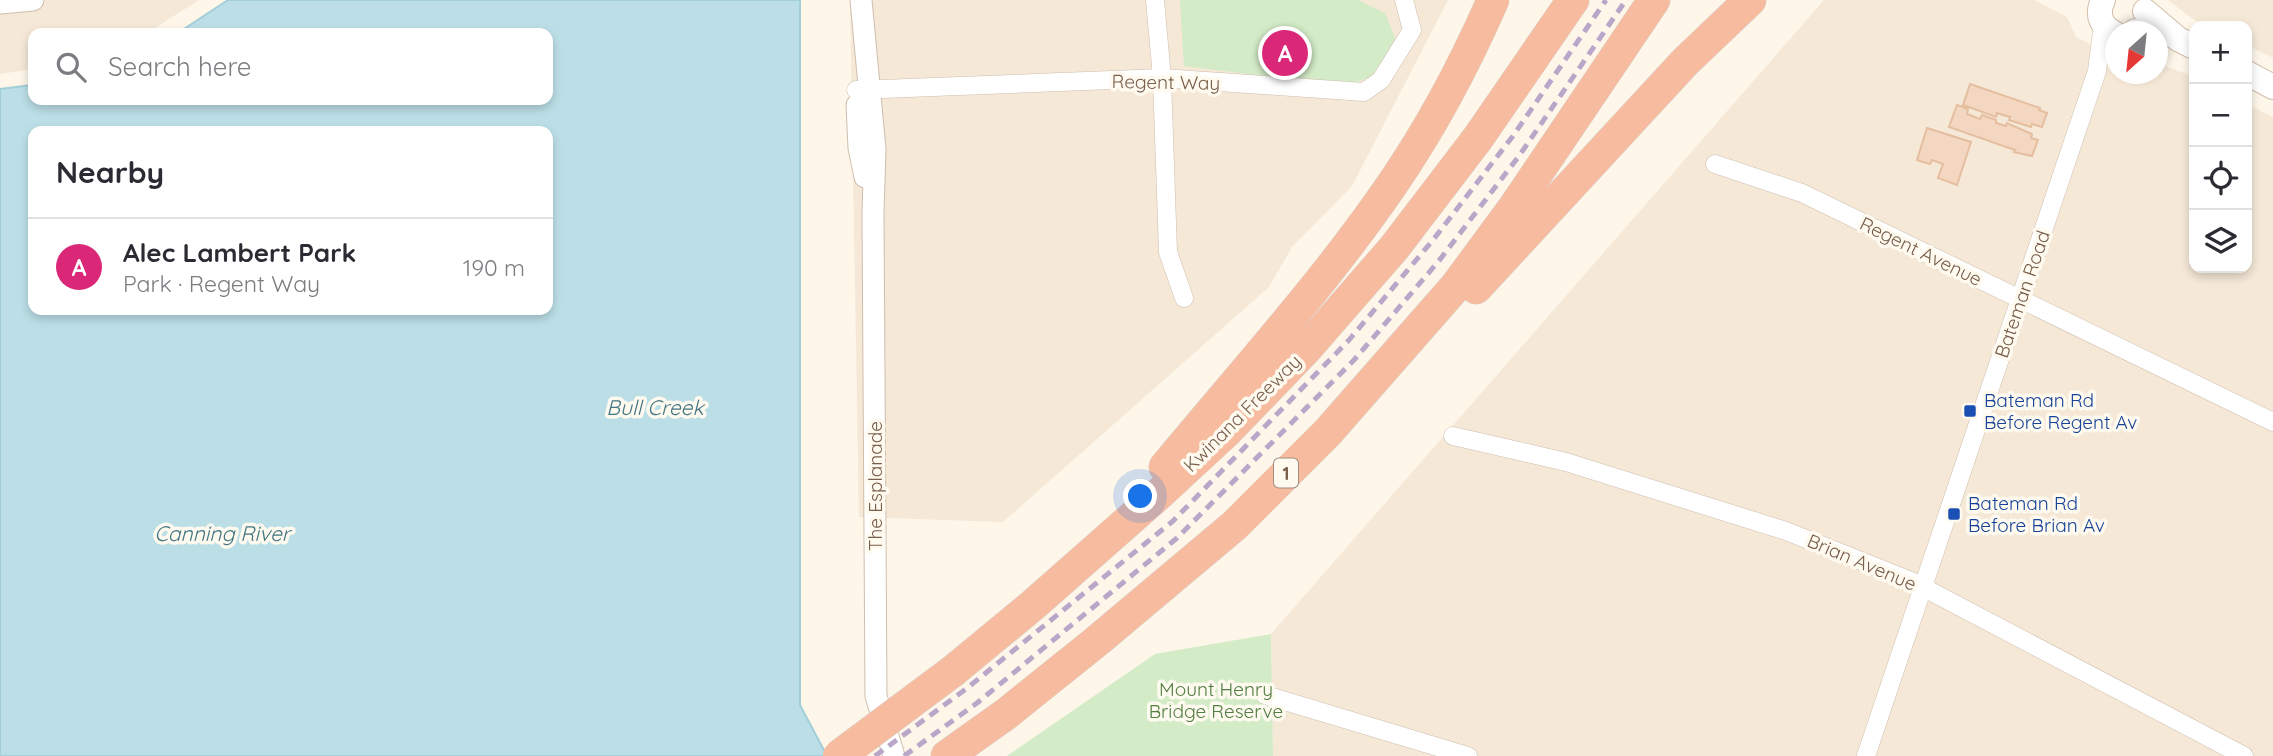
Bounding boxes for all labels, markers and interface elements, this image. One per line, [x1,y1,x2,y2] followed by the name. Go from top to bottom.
[2105,21,2168,84] north arrow
[2189,21,2252,273] map controls
[2189,21,2252,84] button: +
[1262,27,1308,79] pin: A
[28,28,553,105] search box
[52,48,90,86] icon: search
[108,50,252,83] text: Search here
[1112,69,1220,95] street label: Regent Way
[2189,84,2252,147] button: −
[2189,147,2252,210] button: locate
[56,153,164,191] text: Nearby
[2189,210,2252,273] button: layers
[1856,211,1986,291] street label: Regent Avenue
[1989,227,2055,361] street label: Bateman Road
[123,236,356,269] text: Alec Lambert Park
[72,253,86,282] text: A
[463,253,525,282] text: 190 m
[123,269,320,298] text: Park · Regent Way
[1178,349,1306,477] street label: Kwinana Freeway
[1984,388,2137,434] place label: Bateman Rd Before Regent Av
[606,394,705,420] water label: Bull Creek
[1962,403,1978,419] marker: Bateman Rd Before Regent Av
[863,421,887,551] street label: The Esplanade
[1274,458,1298,488] road number: 1
[1123,479,1157,513] your location
[1968,491,2105,537] place label: Bateman Rd Before Brian Av
[1946,506,1962,522] marker: Bateman Rd Before Brian Av
[154,520,293,546] water label: Canning River
[1804,528,1920,596] street label: Brian Avenue
[1149,677,1283,723] park label: Mount Henry Bridge Reserve

